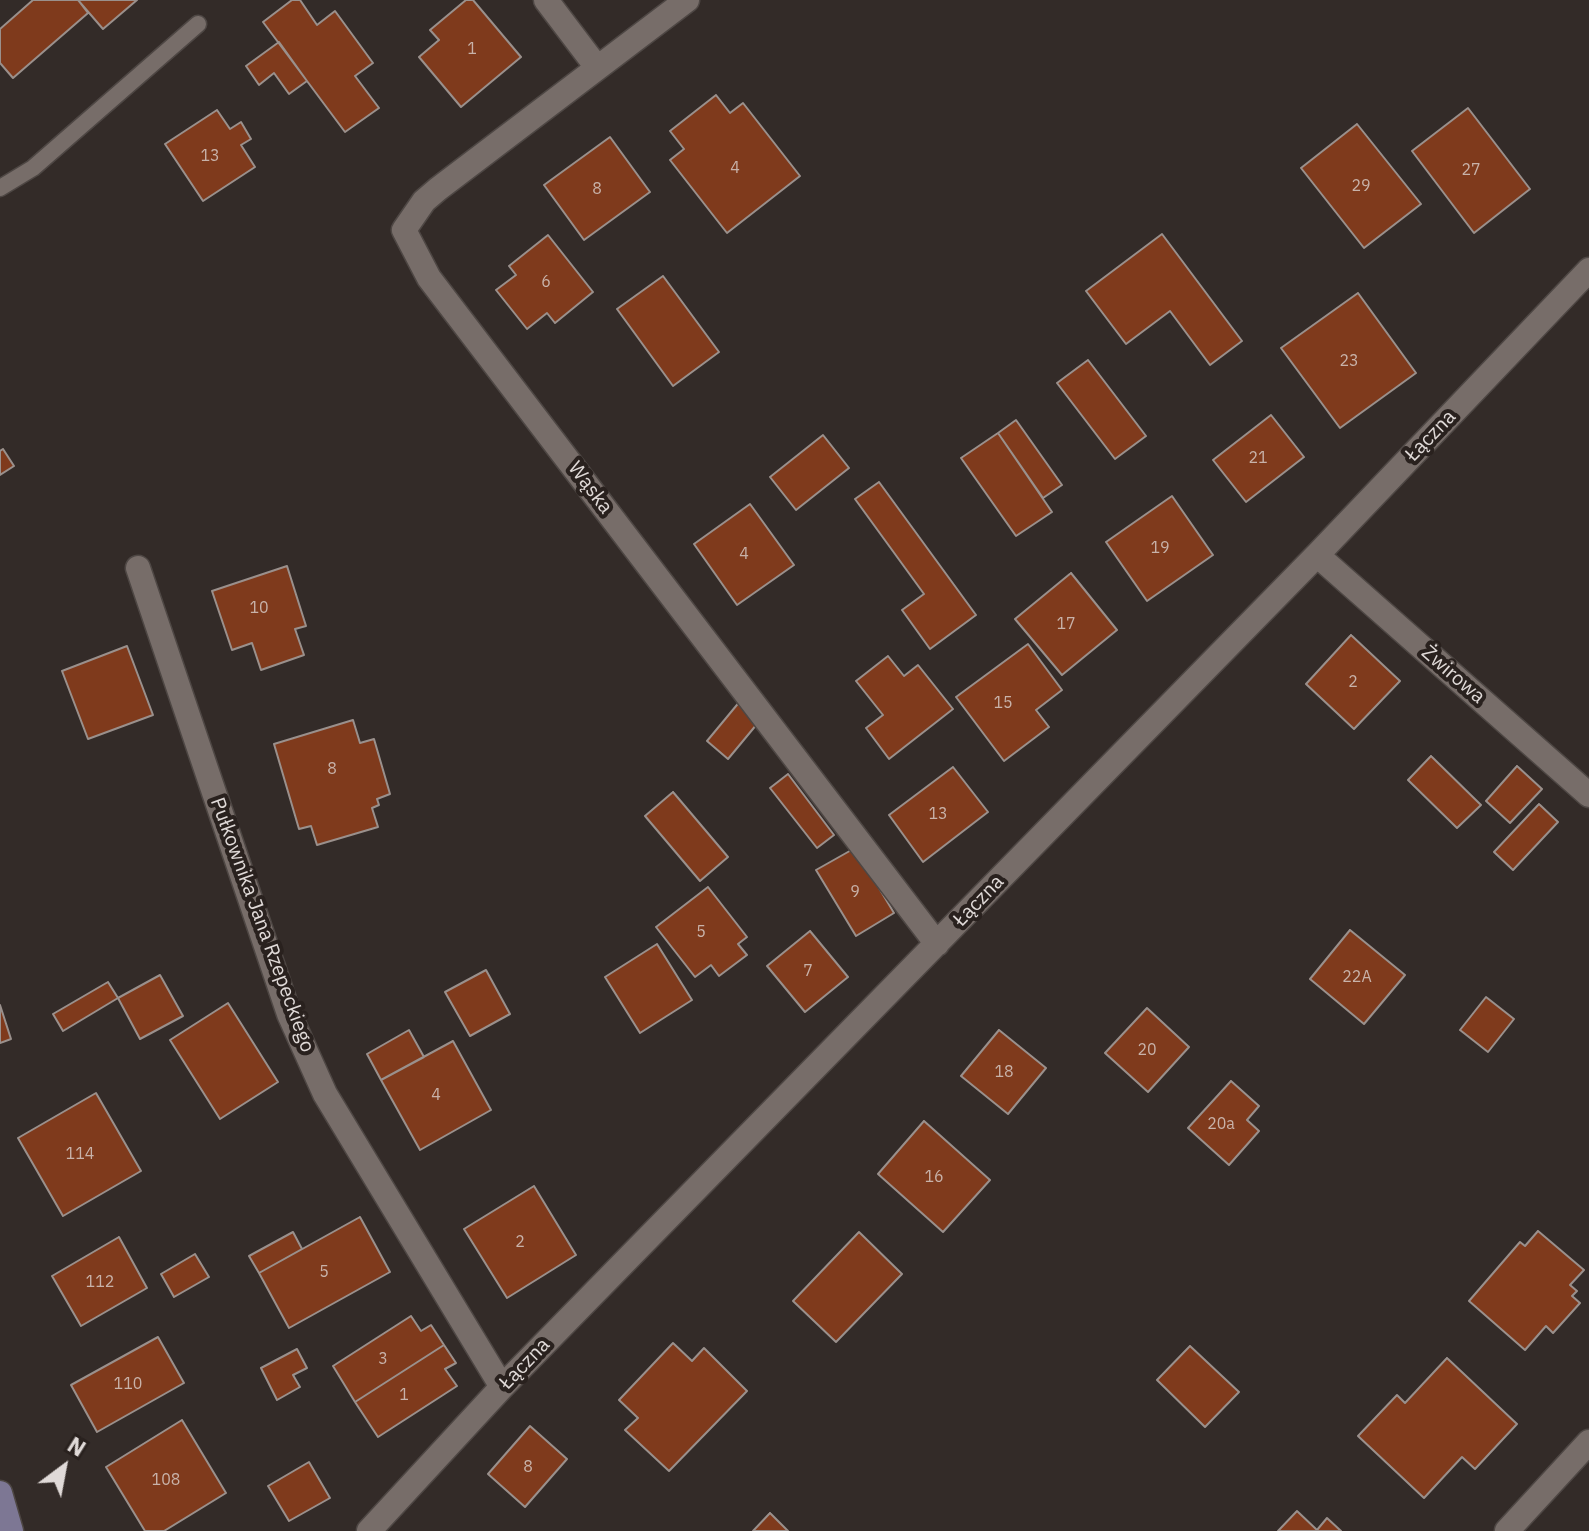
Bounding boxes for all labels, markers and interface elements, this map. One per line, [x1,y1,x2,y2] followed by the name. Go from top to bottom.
[467,39,477,59] house number: 1
[200,146,220,166] house number: 13
[730,158,740,178] house number: 4
[1461,160,1481,180] house number: 27
[1351,176,1371,196] house number: 29
[592,179,602,199] house number: 8
[541,272,551,292] house number: 6
[1339,351,1359,371] house number: 23
[1401,405,1461,467] street label: Łączna
[1248,448,1268,468] house number: 21
[563,457,617,519] street label: Wąska
[1150,538,1170,558] house number: 19
[739,544,749,564] house number: 4
[249,598,269,618] house number: 10
[1056,614,1076,634] house number: 17
[1416,641,1490,709] street label: Żwirowa
[1348,672,1358,692] house number: 2
[993,693,1013,713] house number: 15
[327,759,337,779] house number: 8
[205,794,319,1056] street label: Pułkownika Jana Rzepeckiego
[928,804,948,824] house number: 13
[949,870,1009,932] street label: Łączna
[850,882,860,902] house number: 9
[696,922,706,942] house number: 5
[803,961,813,981] house number: 7
[1342,967,1372,987] house number: 22A
[1137,1040,1157,1060] house number: 20
[994,1062,1014,1082] house number: 18
[431,1085,441,1105] house number: 4
[1207,1114,1235,1134] house number: 20a
[66,1144,94,1164] house number: 114
[924,1167,944,1187] house number: 16
[515,1232,525,1252] house number: 2
[319,1262,329,1282] house number: 5
[86,1272,114,1292] house number: 112
[495,1333,555,1395] street label: Łączna
[378,1349,388,1369] house number: 3
[114,1374,142,1394] house number: 110
[399,1385,409,1405] house number: 1
[24,1427,104,1507] north arrow
[63,1430,91,1463] text: N
[523,1457,533,1477] house number: 8
[152,1470,180,1490] house number: 108

